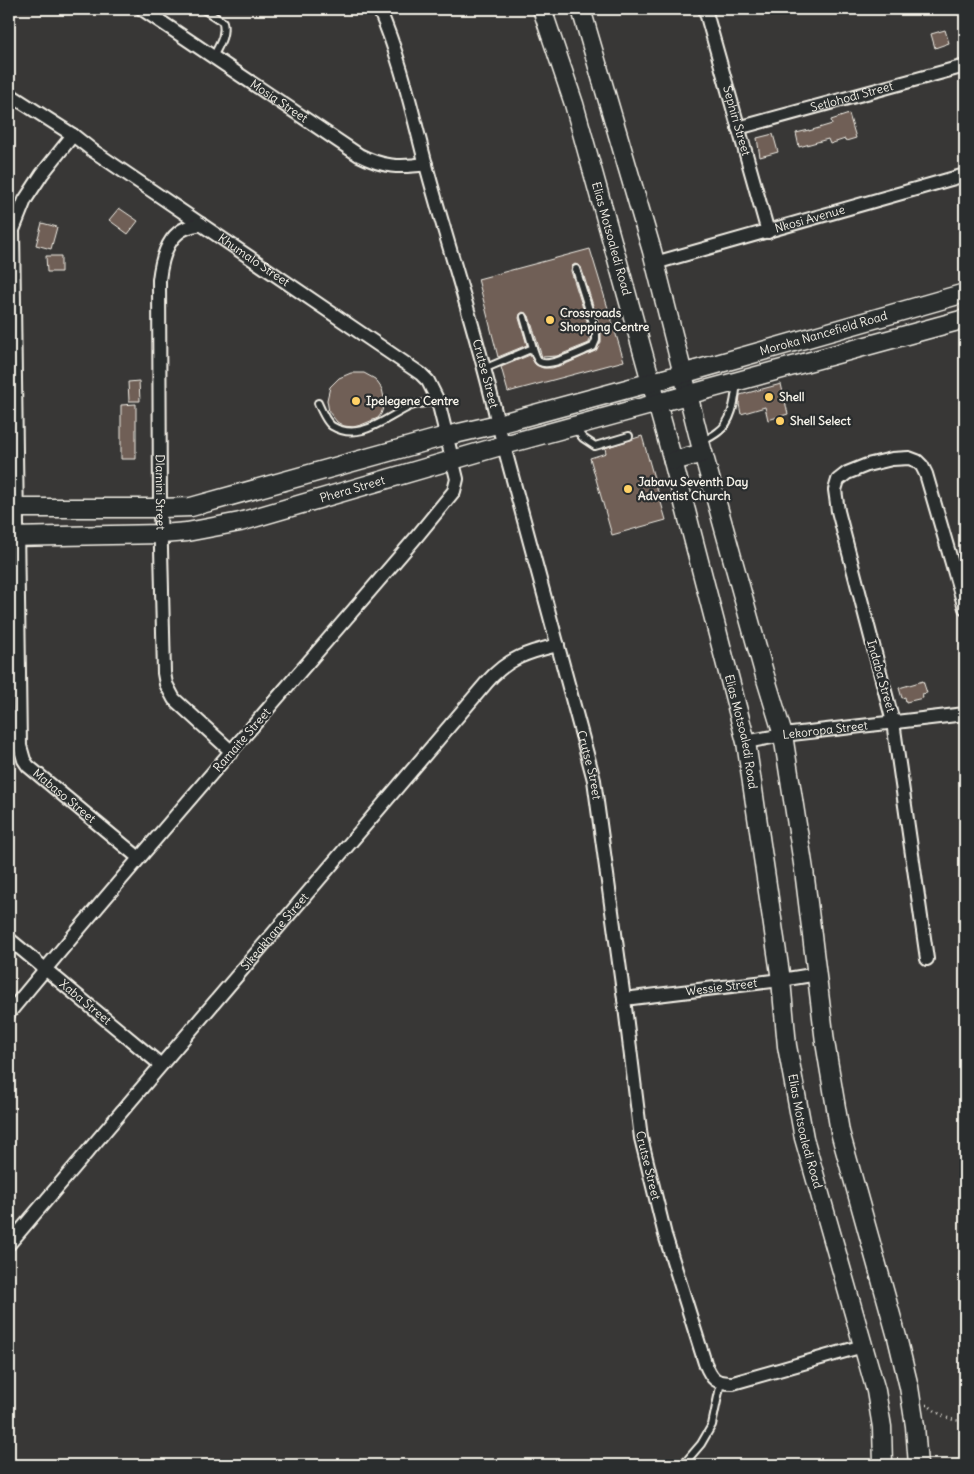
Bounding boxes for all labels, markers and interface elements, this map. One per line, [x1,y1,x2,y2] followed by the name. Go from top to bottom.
[247,76,311,125] street label: Mosia Street
[809,78,895,115] street label: Setlohodi Street
[720,84,754,157] street label: Sephiri Street
[589,180,635,297] street label: Elias Motsoaledi Road
[773,201,847,236] street label: Nkosi Avenue
[216,230,293,289] street label: Khumalo Street
[560,305,650,335] place label: Crossroads Shopping Centre
[758,308,889,358] street label: Moroka Nancefield Road
[544,314,556,326] marker: Crossroads Shopping Centre
[470,337,502,409] street label: Crutse Street
[779,389,805,404] place label: Shell
[763,391,775,403] marker: Shell
[366,393,460,409] place label: Ipelegene Centre
[350,395,362,407] marker: Ipelegene Centre
[790,413,852,428] place label: Shell Select
[774,415,786,427] marker: Shell Select
[153,454,169,530] street label: Dlamini Street
[318,472,386,505] street label: Phera Street
[638,474,748,503] place label: Jabavu Seventh Day Adventist Church
[622,483,634,495] marker: Jabavu Seventh Day Adventist Church
[864,638,899,714] street label: Indaba Street
[722,673,761,790] street label: Elias Motsoaledi Road
[210,705,273,775] street label: Ramaite Street
[782,717,868,742] street label: Lekoropa Street
[574,729,605,800] street label: Crutse Street
[30,765,99,826] street label: Mabaso Street
[237,890,311,973] street label: Sikeakhane Street
[685,975,758,998] street label: Wessie Street
[57,976,114,1028] street label: Xaba Street
[785,1073,826,1190] street label: Elias Motsoaledi Road
[633,1130,664,1201] street label: Crutse Street

